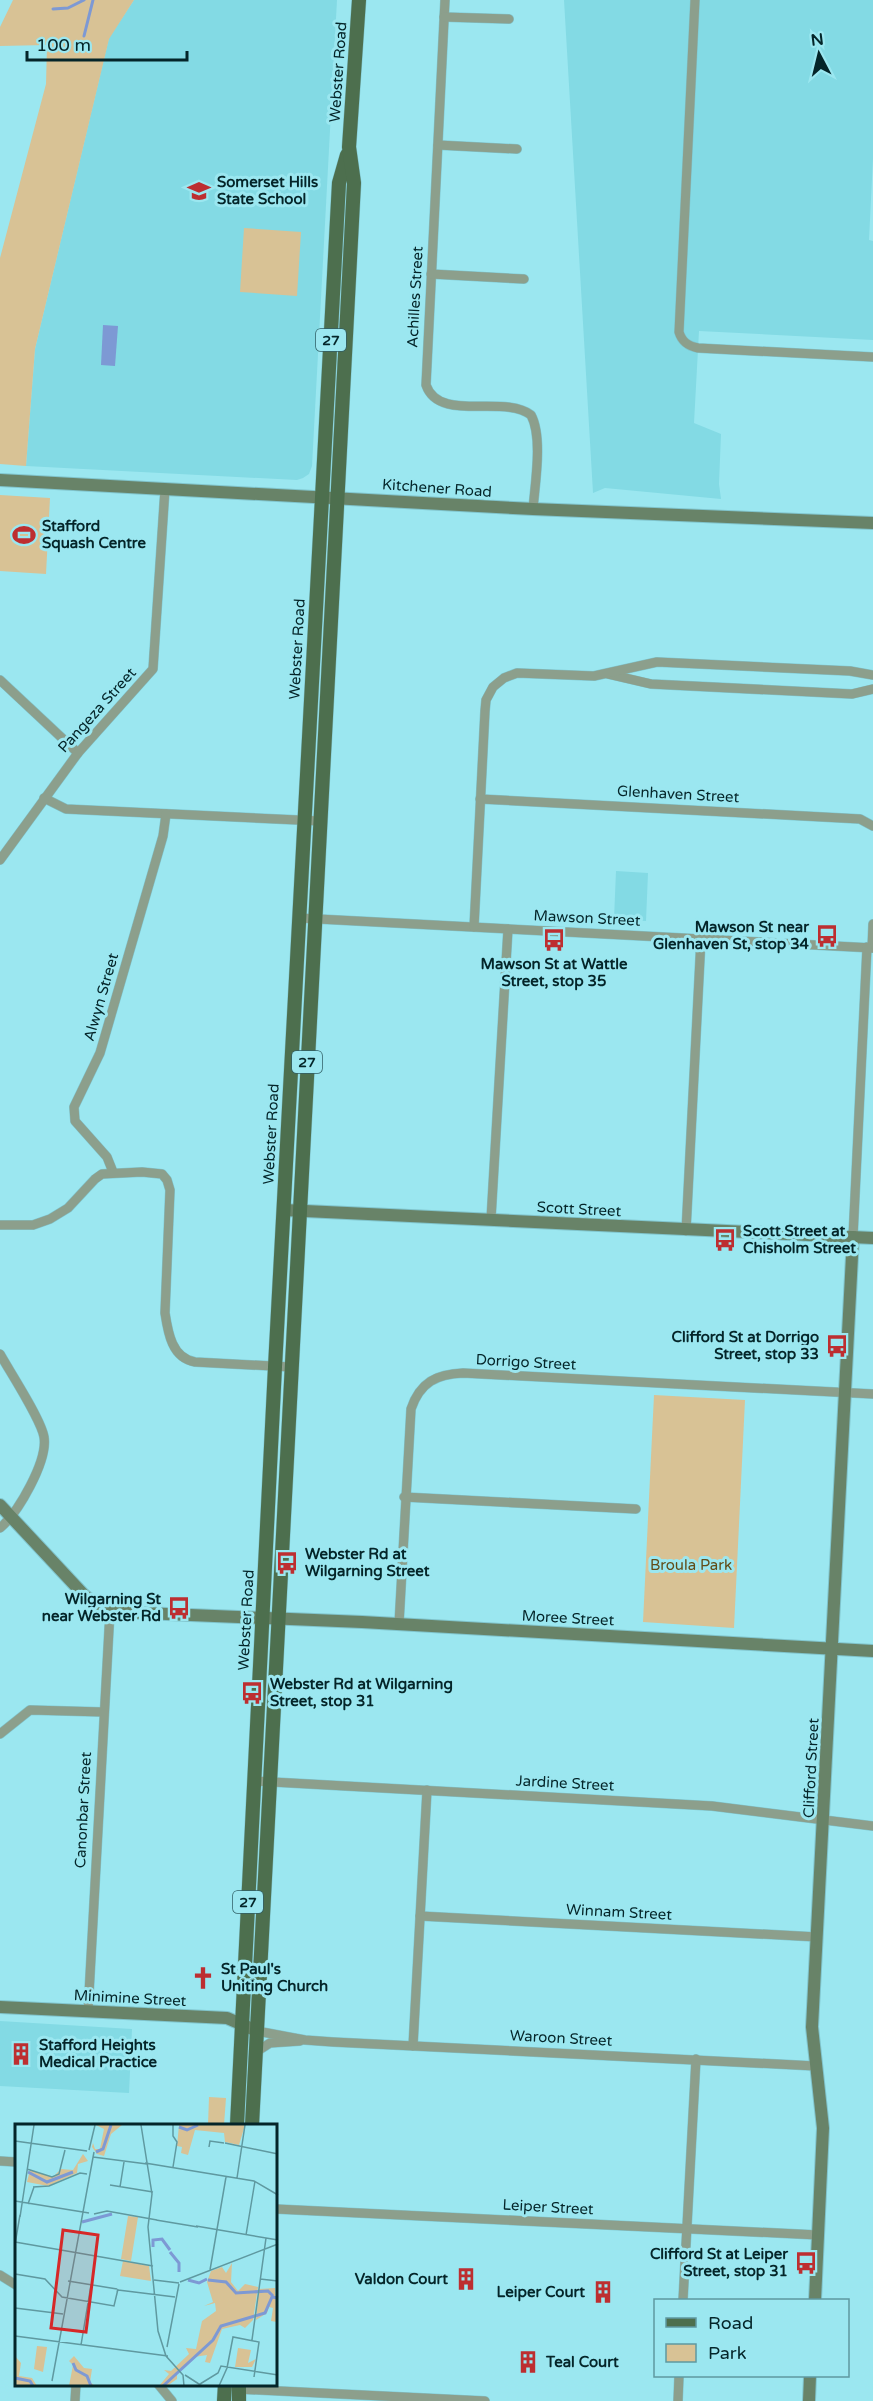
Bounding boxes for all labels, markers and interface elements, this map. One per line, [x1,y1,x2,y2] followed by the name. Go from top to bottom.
[325,21,351,123] street label: Webster Road
[27,24,188,62] scale bar
[789,24,849,84] north arrow
[810,29,825,51] text: N
[36,34,91,56] text: 100 m
[217,173,318,208] place label: Somerset Hills State School
[186,178,212,204] school or university icon: Somerset Hills State School
[403,245,427,348] street label: Achilles Street
[316,329,346,351] road number: 27
[382,475,492,501] street label: Kitchener Road
[42,517,146,553] place label: Stafford Squash Centre
[11,522,37,548] sports icon: Stafford Squash Centre
[285,598,309,700] street label: Webster Road
[54,664,140,756] street label: Pangeza Street
[616,782,740,806] street label: Glenhaven Street
[533,906,641,930] street label: Mawson Street
[653,918,810,954] place label: Mawson St near Glenhaven St, stop 34
[814,923,840,949] bus stop icon: Mawson St near Glenhaven St, stop 34
[541,927,567,953] bus stop icon: Mawson St at Wattle Street, stop 35
[80,951,122,1043] street label: Alwyn Street
[481,955,628,991] place label: Mawson St at Wattle Street, stop 35
[292,1051,322,1073] road number: 27
[259,1083,283,1185] street label: Webster Road
[536,1198,622,1220] street label: Scott Street
[743,1222,856,1257] place label: Scott Street at Chisholm Street
[712,1227,738,1253] bus stop icon: Scott Street at Chisholm Street
[672,1328,819,1364] place label: Clifford St at Dorrigo Street, stop 33
[824,1333,850,1359] bus stop icon: Clifford St at Dorrigo Street, stop 33
[475,1350,577,1374] street label: Dorrigo Street
[305,1545,430,1581] place label: Webster Rd at Wilgarning Street
[274,1550,300,1576] bus stop icon: Webster Rd at Wilgarning Street
[650,1556,732,1574] park label: Broula Park
[234,1569,258,1671] street label: Webster Road
[42,1590,161,1625] place label: Wilgarning St near Webster Rd
[166,1595,192,1621] bus stop icon: Wilgarning St near Webster Rd
[521,1607,615,1629] street label: Moree Street
[270,1675,453,1711] place label: Webster Rd at Wilgarning Street, stop 31
[239,1680,265,1706] bus stop icon: Webster Rd at Wilgarning Street, stop 31
[799,1717,823,1818] street label: Clifford Street
[71,1751,95,1869] street label: Canonbar Street
[515,1771,615,1795] street label: Jardine Street
[233,1891,263,1913] road number: 27
[566,1900,673,1924] street label: Winnam Street
[221,1960,328,1996] place label: St Paul's Uniting Church
[190,1965,216,1991] church icon: St Paul's Uniting Church
[73,1986,187,2010] street label: Minimine Street
[509,2026,613,2050] street label: Waroon Street
[39,2036,158,2071] place label: Stafford Heights Medical Practice
[8,2041,34,2067] building icon: Stafford Heights Medical Practice
[15,2124,278,2386] inset map
[502,2196,594,2218] street label: Leiper Street
[650,2245,788,2281] place label: Clifford St at Leiper Street, stop 31
[793,2250,819,2276] bus stop icon: Clifford St at Leiper Street, stop 31
[453,2266,479,2292] building icon: Valdon Court
[355,2270,448,2288] place label: Valdon Court
[590,2279,616,2305] building icon: Leiper Court
[497,2283,585,2302] place label: Leiper Court
[654,2299,849,2377] legend
[708,2312,753,2334] text: Road
[708,2342,747,2364] text: Park
[515,2349,541,2375] building icon: Teal Court
[545,2353,619,2371] place label: Teal Court

